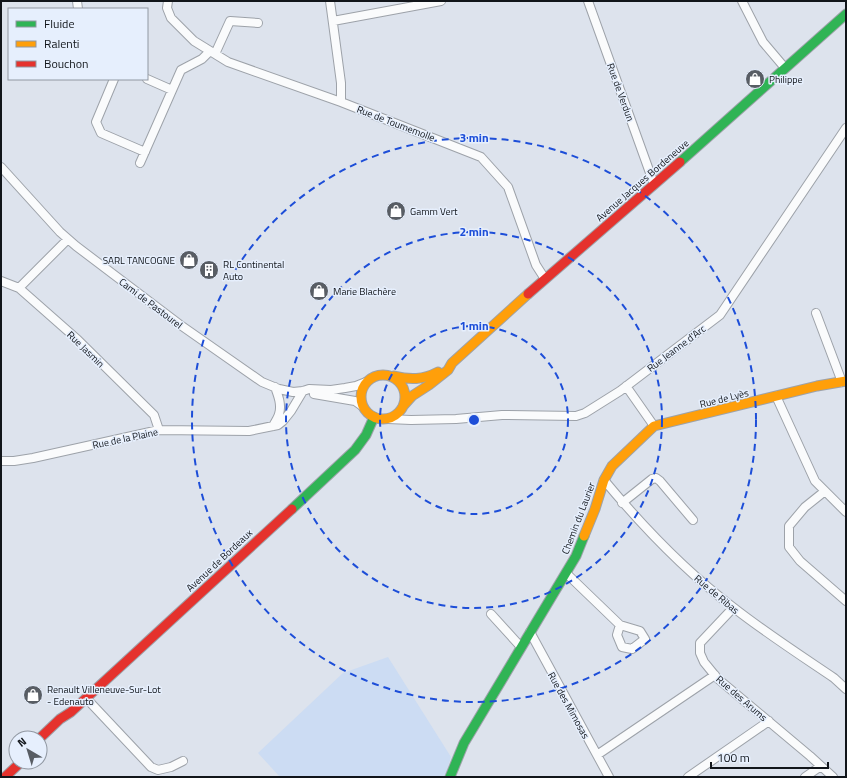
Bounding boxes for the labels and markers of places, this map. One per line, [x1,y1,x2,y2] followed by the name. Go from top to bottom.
[744,68,766,90] shop icon: Philippe
[769,72,803,87] place label: Philippe
[385,200,407,222] shop icon: Gamm Vert
[410,204,458,219] place label: Gamm Vert
[178,249,200,271] shop icon: SARL TANCOGNE
[103,253,175,268] place label: SARL TANCOGNE
[223,257,284,284] place label: RL Continental Auto
[198,259,220,281] building icon: RL Continental Auto
[308,280,330,302] shop icon: Marie Blachère
[333,284,396,299] place label: Marie Blachère
[467,413,481,427] centre of rings
[47,682,161,709] place label: Renault Villeneuve-Sur-Lot - Edenauto
[22,684,44,706] shop icon: Renault Villeneuve-Sur-Lot - Edenauto

